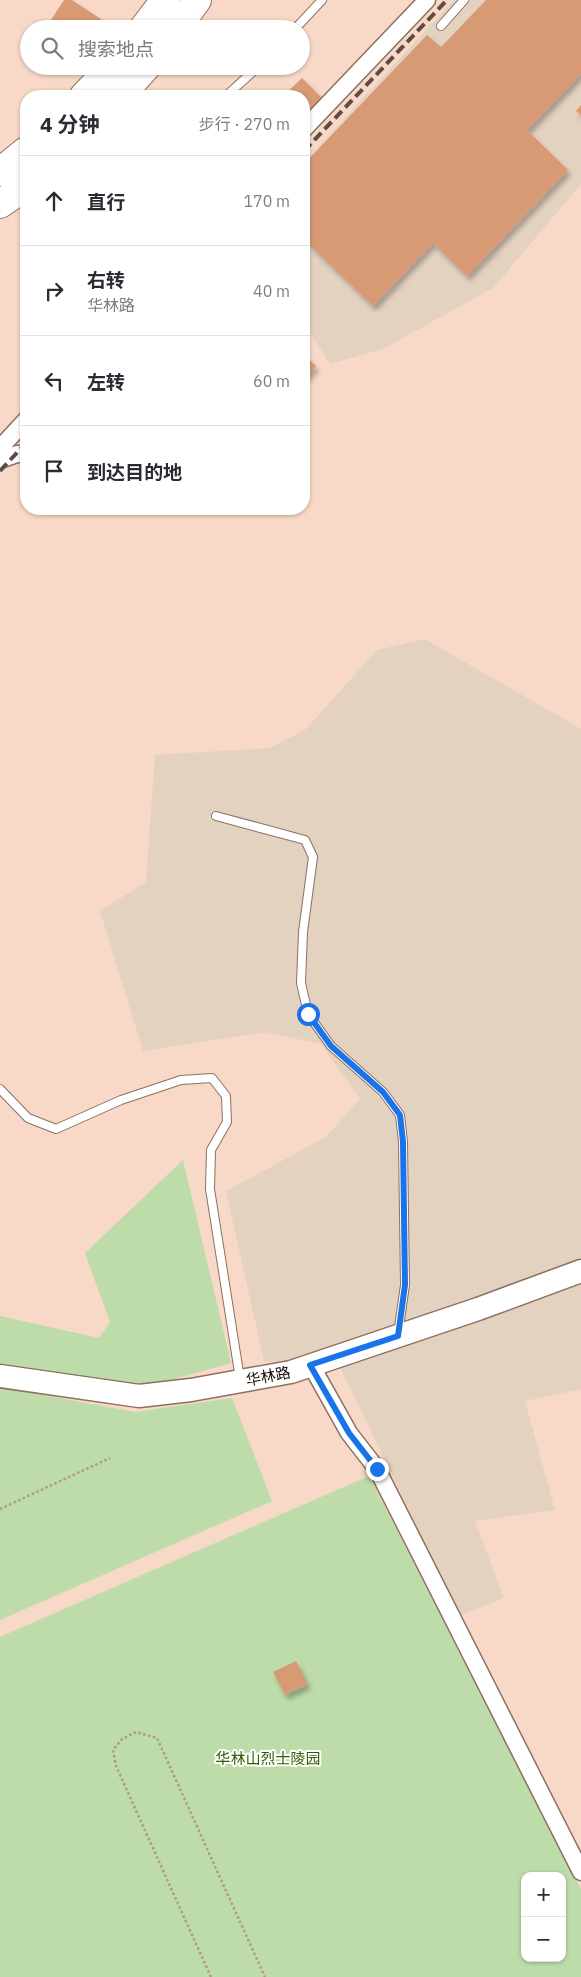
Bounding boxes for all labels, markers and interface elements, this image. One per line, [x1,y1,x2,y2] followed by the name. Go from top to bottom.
[20,20,310,75] search box
[38,34,66,62] icon: search
[78,37,154,61] text: 搜索地点
[40,110,100,138] text: 4 分钟
[199,114,290,134] text: 步行 · 270 m
[40,187,68,215] icon: ahead
[87,190,125,214] text: 直行
[243,191,290,211] text: 170 m
[87,268,125,292] text: 右转
[40,277,68,305] icon: right
[253,281,290,301] text: 40 m
[87,295,135,315] text: 华林路
[40,367,68,395] icon: left
[87,370,125,394] text: 左转
[253,371,290,391] text: 60 m
[40,457,68,485] icon: arrive
[87,460,182,484] text: 到达目的地
[297,1003,320,1026] route start
[244,1362,292,1390] street label: 华林路
[366,1458,389,1481] route end
[215,1749,321,1768] park label: 华林山烈士陵园
[521,1872,566,1962] map controls
[521,1872,566,1917] button: +
[521,1917,566,1962] button: −

